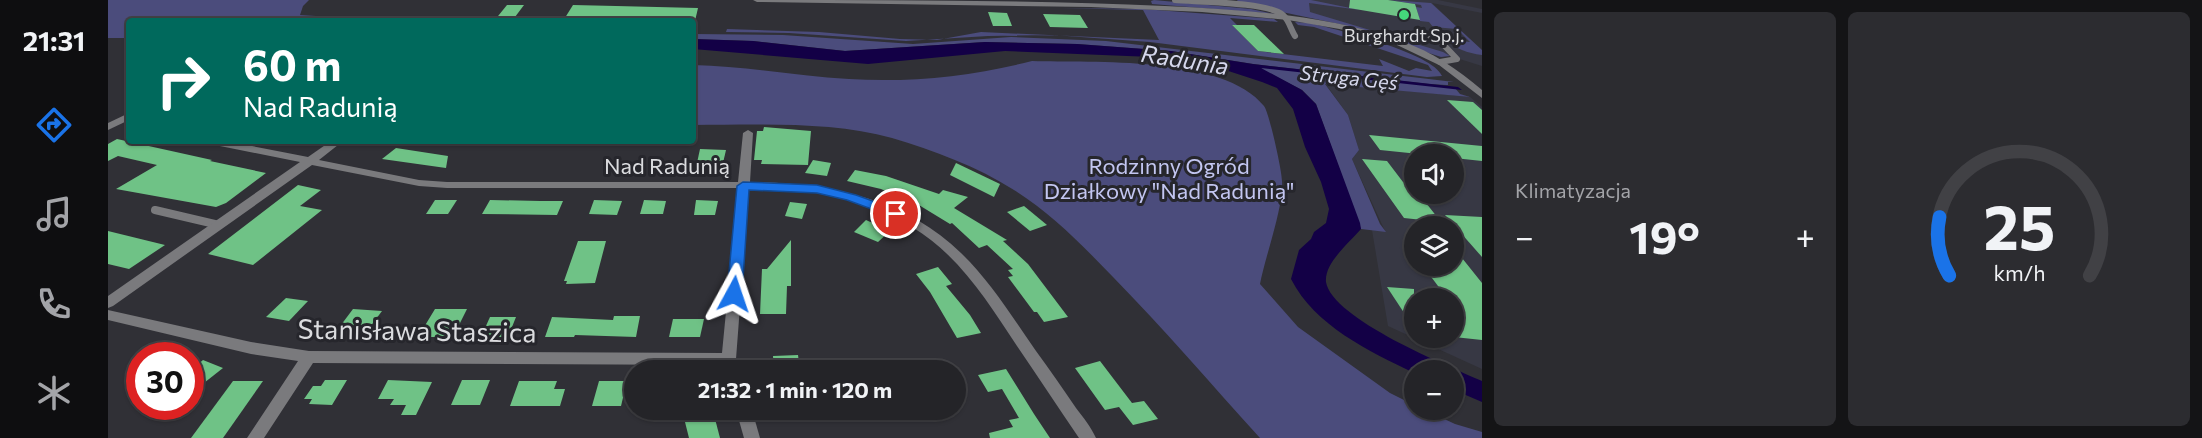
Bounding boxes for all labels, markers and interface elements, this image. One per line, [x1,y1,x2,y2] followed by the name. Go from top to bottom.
[1397,8,1411,22] marker: Burghardt Sp.j.
[23,24,85,57] text: 21:31
[1344,24,1464,46] place label: Burghardt Sp.j.
[243,38,342,90] text: 60 m
[1139,38,1231,80] water label: Radunia
[144,42,222,120] icon: right
[1299,60,1400,94] water label: Struga Gęś
[243,90,398,123] text: Nad Radunią
[33,104,75,146] icon: directions
[1404,144,1464,420] map controls
[1404,144,1464,204] button: sound
[604,152,730,179] street label: Nad Radunią
[1044,152,1294,204] park label: Rodzinny Ogród Działkowy "Nad Radunią"
[1515,178,1631,202] text: Klimatyzacja
[1983,187,2055,263] text: 25
[870,188,921,239] pin
[33,193,75,235] icon: music
[879,197,912,230] icon: arrive
[1629,208,1700,263] text: 19°
[1515,215,1534,256] text: −
[1796,215,1815,256] text: +
[1404,216,1464,276] button: layers
[1993,259,2045,285] text: km/h
[702,262,766,326] position arrow
[33,283,75,325] icon: phone
[1404,288,1464,348] button: +
[297,311,537,349] street label: Stanisława Staszica
[126,342,204,420] speed limit sign: 30
[1404,360,1464,420] button: −
[33,372,75,414] icon: climate
[698,376,892,403] text: 21:32 · 1 min · 120 m

